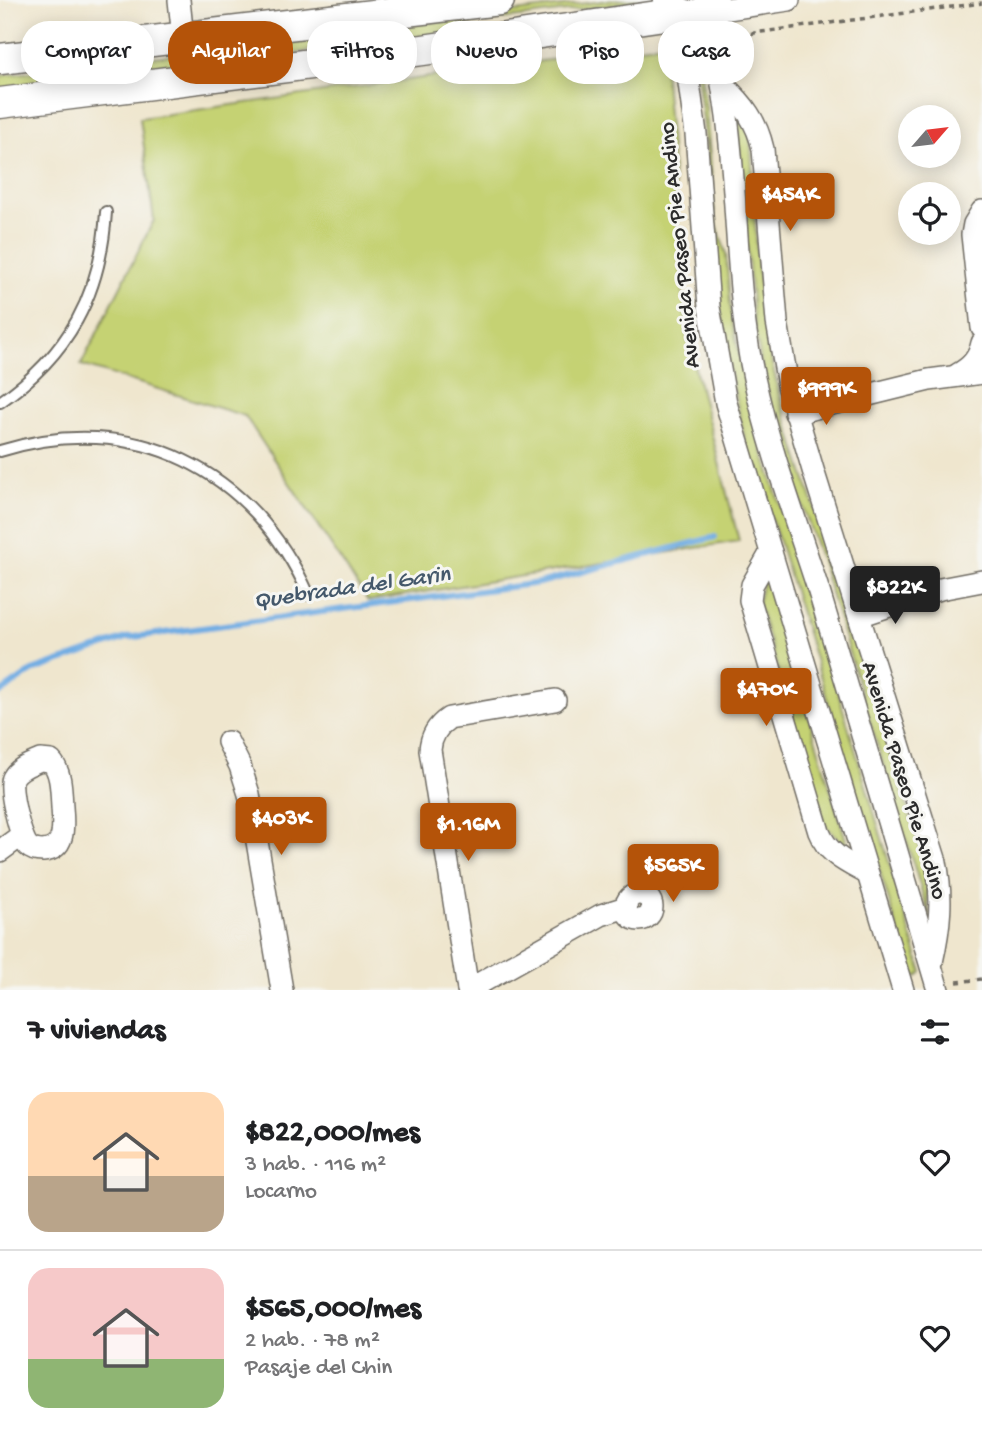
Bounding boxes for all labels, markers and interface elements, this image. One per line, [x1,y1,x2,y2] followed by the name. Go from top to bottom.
[21,21,154,84] chip: Comprar
[168,21,293,84] chip: Alquilar
[307,21,417,84] chip: Filtros
[431,21,542,84] chip: Nuevo
[556,21,644,84] chip: Piso
[658,21,754,84] chip: Casa
[898,105,961,168] north arrow
[898,105,961,245] map controls
[655,121,707,369] street label: Avenida Paseo Pie Andino
[741,174,839,233] pin: $454K
[762,182,818,209] text: $454K
[898,182,961,245] button: locate
[777,368,875,427] pin: $999K
[797,376,855,403] text: $999K
[252,561,453,617] water label: Quebrada del Garin
[846,566,944,626] pin: $822K
[866,575,924,602] text: $822K
[854,659,952,903] street label: Avenida Paseo Pie Andino
[717,668,815,728] pin: $470K
[737,677,795,704] text: $470K
[232,798,330,857] pin: $403K
[411,804,525,863] pin: $1.16M
[252,806,310,833] text: $403K
[436,812,500,839] text: $1.16M
[624,844,722,904] pin: $565K
[644,853,702,880] text: $565K
[916,1013,954,1051] icon: filters
[28,1015,165,1050] text: 7 viviendas
[245,1117,420,1152] text: $822,000/mes
[84,1120,168,1204] icon: home
[916,1143,954,1181] icon: heart
[245,1152,386,1179] text: 3 hab. · 116 m²
[245,1179,317,1206] text: Locarno
[245,1293,421,1328] text: $565,000/mes
[84,1296,168,1380] icon: home
[916,1319,954,1357] icon: heart
[245,1328,380,1355] text: 2 hab. · 78 m²
[245,1355,392,1382] text: Pasaje del Chin

